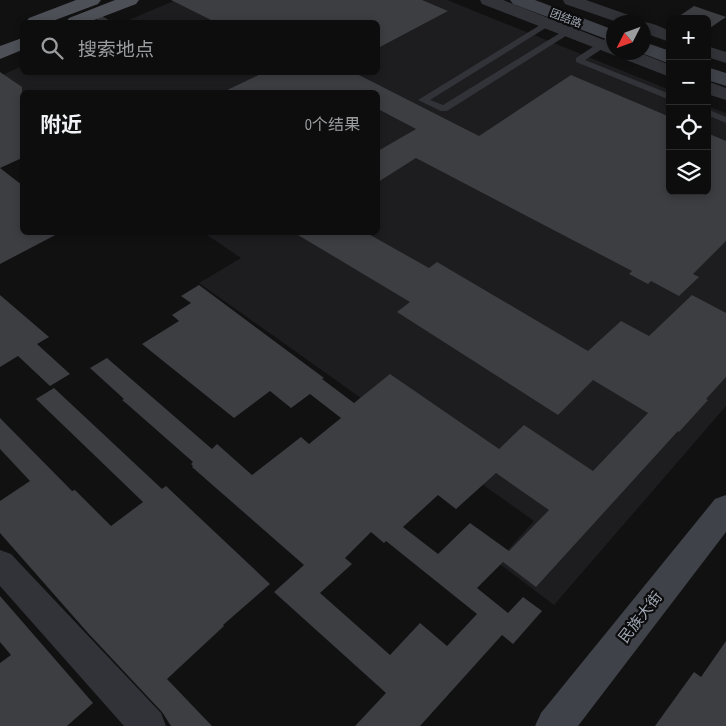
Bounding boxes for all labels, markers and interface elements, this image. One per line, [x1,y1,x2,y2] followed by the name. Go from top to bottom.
[548,6,584,30] street label: 团结路
[606,15,651,60] north arrow
[666,15,711,195] map controls
[666,15,711,60] button: +
[20,20,380,75] search box
[38,34,66,62] icon: search
[78,37,154,61] text: 搜索地点
[666,60,711,105] button: −
[666,105,711,150] button: locate
[40,111,82,138] text: 附近
[305,114,360,134] text: 0个结果
[666,150,711,195] button: layers
[614,588,666,646] street label: 民族大街

